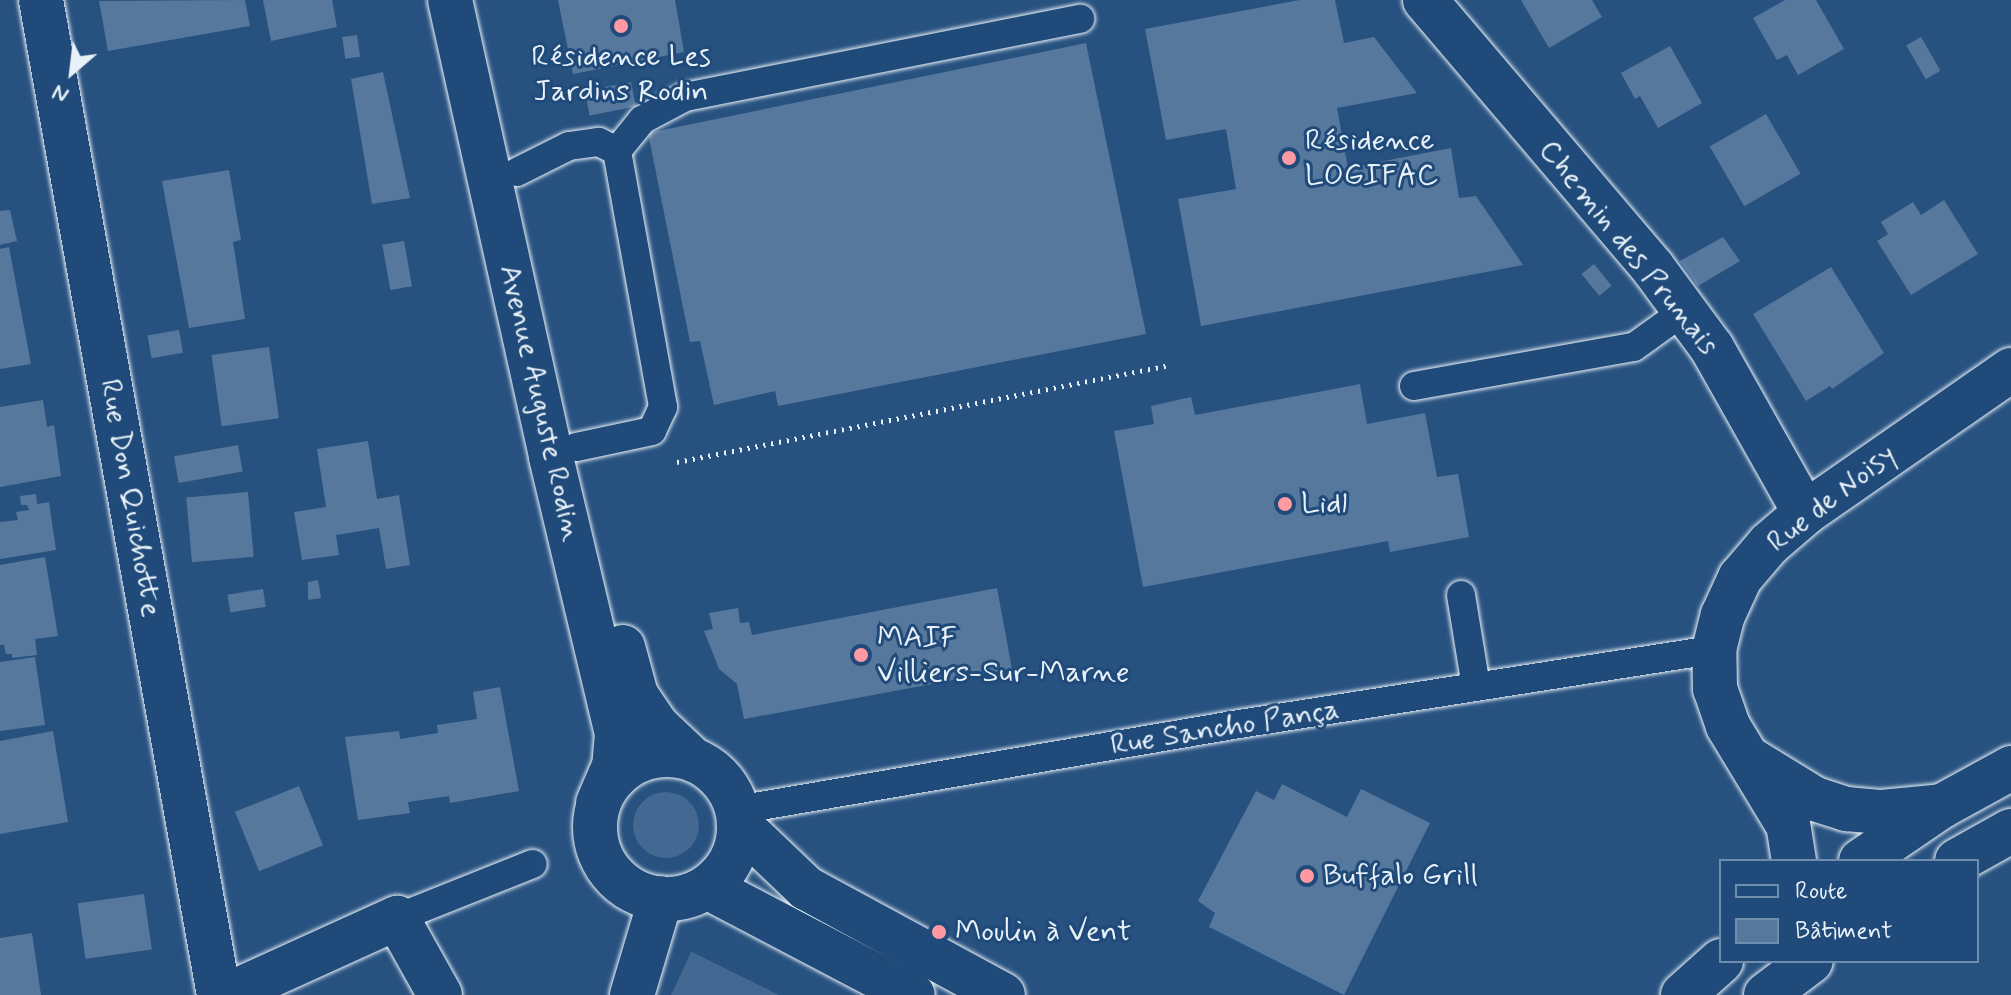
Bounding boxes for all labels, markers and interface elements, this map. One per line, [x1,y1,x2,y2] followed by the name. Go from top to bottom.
[612,17,630,35] marker: Résidence Les Jardins Rodin
[32,32,112,112] north arrow
[529,39,713,110] place label: Résidence Les Jardins Rodin
[48,77,74,109] text: N
[1305,123,1438,194] place label: Résidence LOGIFAC
[1530,133,1726,363] street label: Chemin des Prunais
[1280,149,1298,167] marker: Résidence LOGIFAC
[491,262,589,544] street label: Avenue Auguste Rodin
[91,376,169,620] street label: Rue Don Quichotte
[1760,437,1904,561] street label: Rue de Noisy
[1301,486,1347,522] place label: Lidl
[1276,495,1294,513] marker: Lidl
[877,620,1130,690] place label: MAIF Villiers-Sur-Marne
[852,646,870,664] marker: MAIF Villiers-Sur-Marne
[1109,692,1341,764] street label: Rue Sancho Pança
[1323,858,1475,894] place label: Buffalo Grill
[1719,859,1979,963] legend
[1298,867,1316,885] marker: Buffalo Grill
[1795,876,1847,907] text: Route
[955,914,1131,950] place label: Moulin à Vent
[1795,916,1893,947] text: Bâtiment
[930,923,948,941] marker: Moulin à Vent

